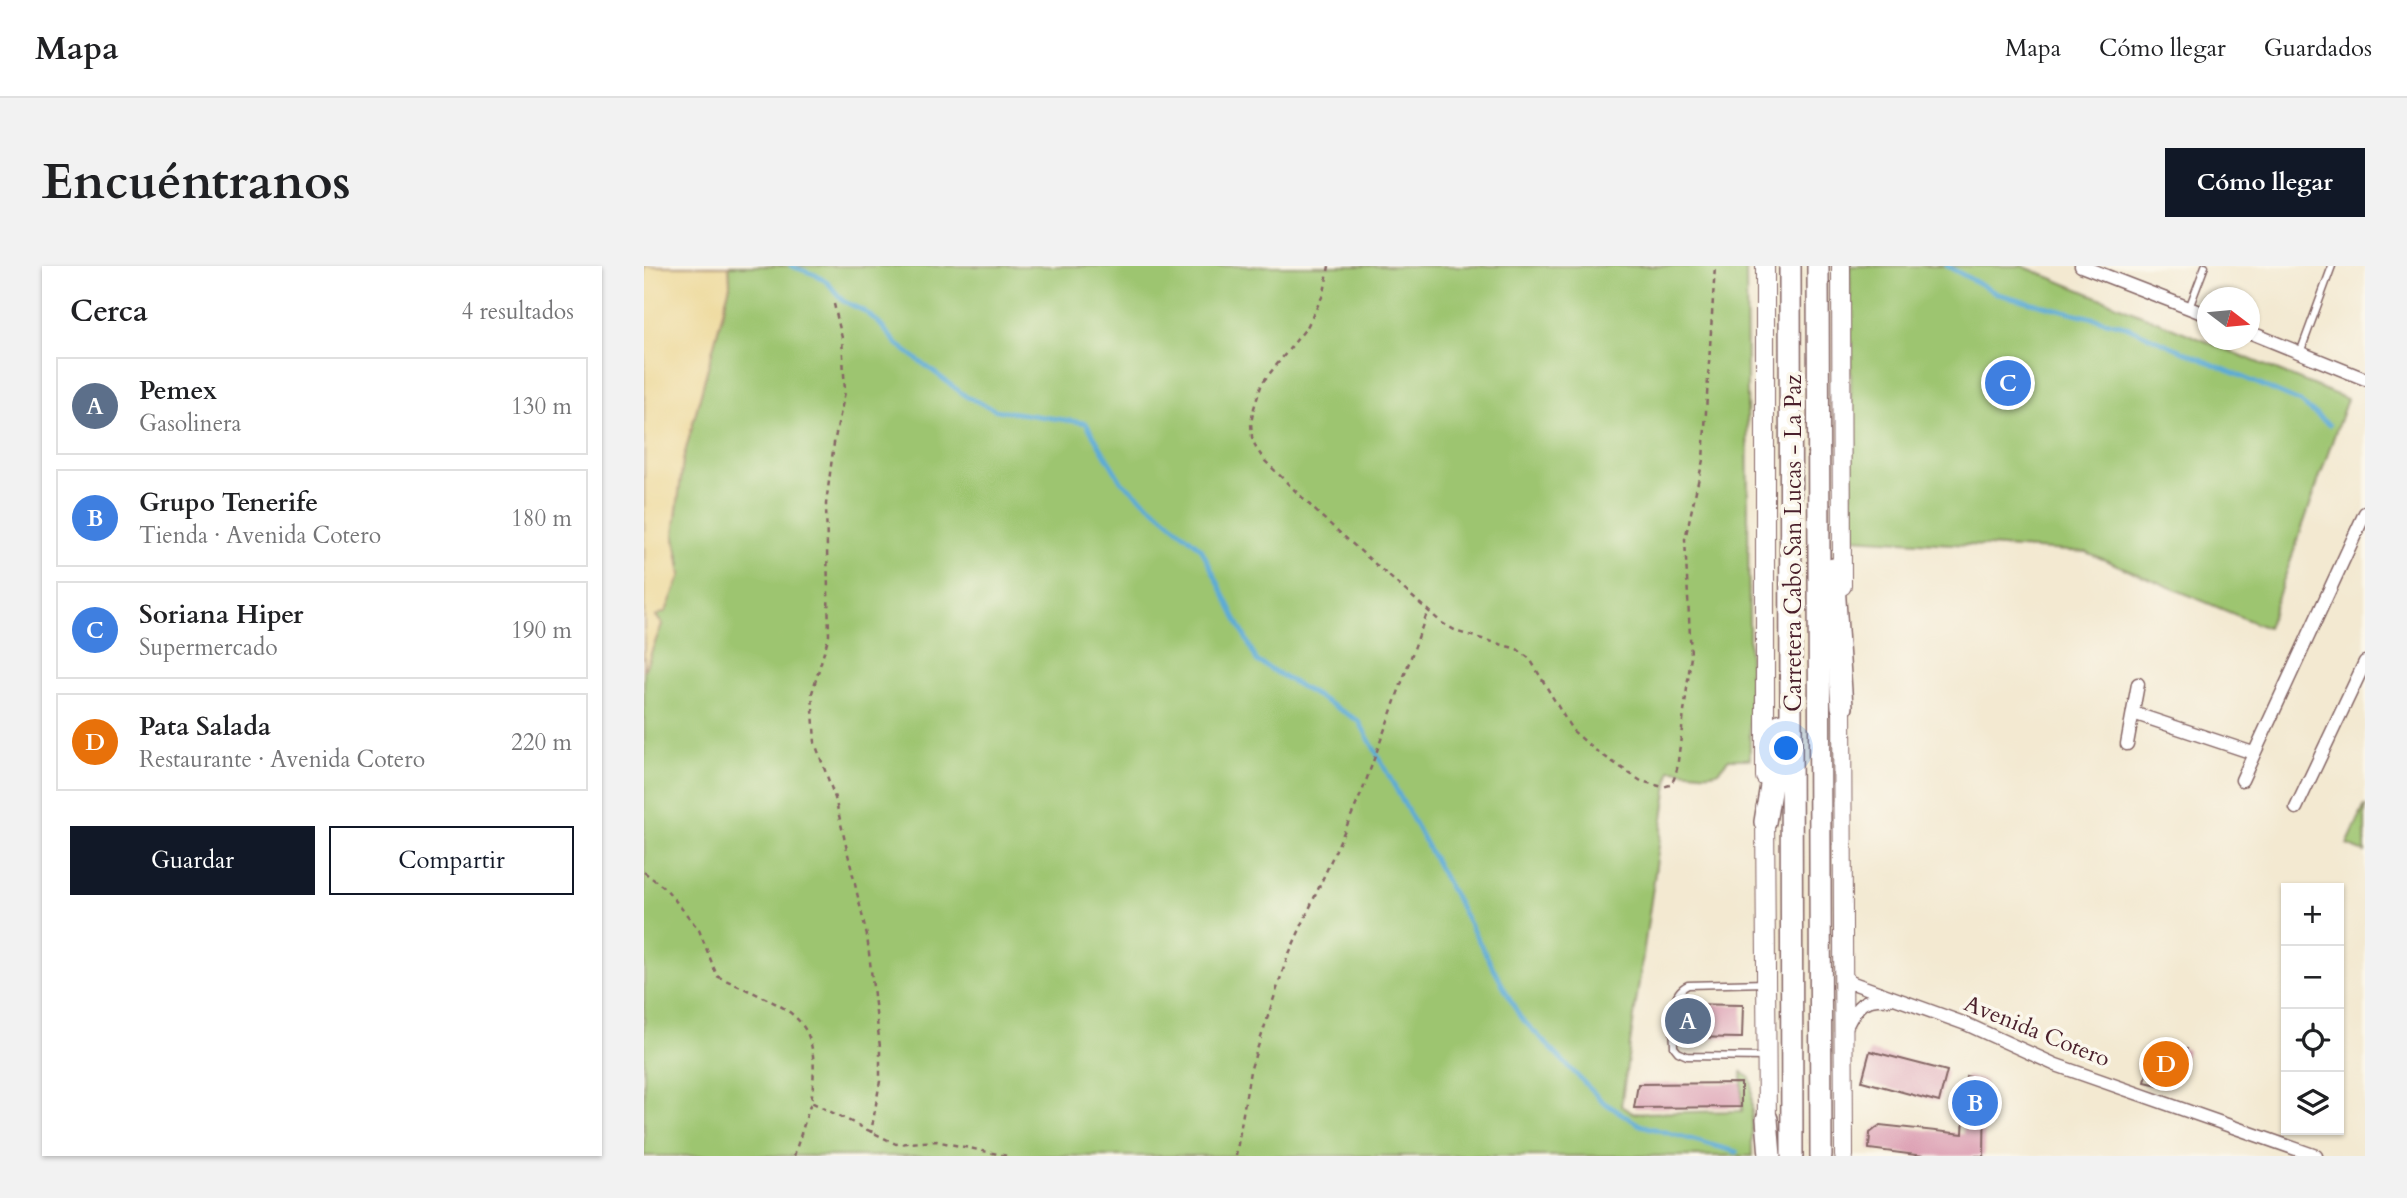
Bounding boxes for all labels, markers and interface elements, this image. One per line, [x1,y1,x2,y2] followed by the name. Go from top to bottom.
[35,26,119,71] text: Mapa
[2005,32,2061,65] text: Mapa
[2099,32,2226,65] text: Cómo llegar
[2264,32,2372,65] text: Guardados
[2165,148,2365,217] button: Cómo llegar
[42,149,351,216] text: Encuéntranos
[2197,287,2260,350] north arrow
[70,291,148,332] text: Cerca
[461,296,574,327] text: 4 resultados
[1985,357,2031,409] pin: C
[139,373,217,408] text: Pemex
[1778,374,1809,712] street label: Carretera Cabo San Lucas - La Paz
[86,391,104,422] text: A
[511,391,572,422] text: 130 m
[139,408,241,439] text: Gasolinera
[139,485,318,520] text: Grupo Tenerife
[87,503,103,534] text: B
[511,503,572,534] text: 180 m
[139,520,381,551] text: Tienda · Avenida Cotero
[139,597,303,632] text: Soriana Hiper
[86,615,104,646] text: C
[511,615,572,646] text: 190 m
[139,632,278,663] text: Supermercado
[139,709,271,744] text: Pata Salada
[85,727,105,758] text: D
[511,727,572,758] text: 220 m
[1769,731,1803,765] your location
[139,744,425,775] text: Restaurante · Avenida Cotero
[70,826,315,895] button: Guardar
[329,826,574,895] button: Compartir
[2281,883,2344,1135] map controls
[2281,883,2344,946] button: +
[2281,946,2344,1009] button: −
[1959,988,2115,1074] street label: Avenida Cotero
[1665,995,1711,1047] pin: A
[2281,1009,2344,1072] button: locate
[2143,1038,2189,1090] pin: D
[2281,1072,2344,1135] button: layers
[1952,1077,1998,1129] pin: B

